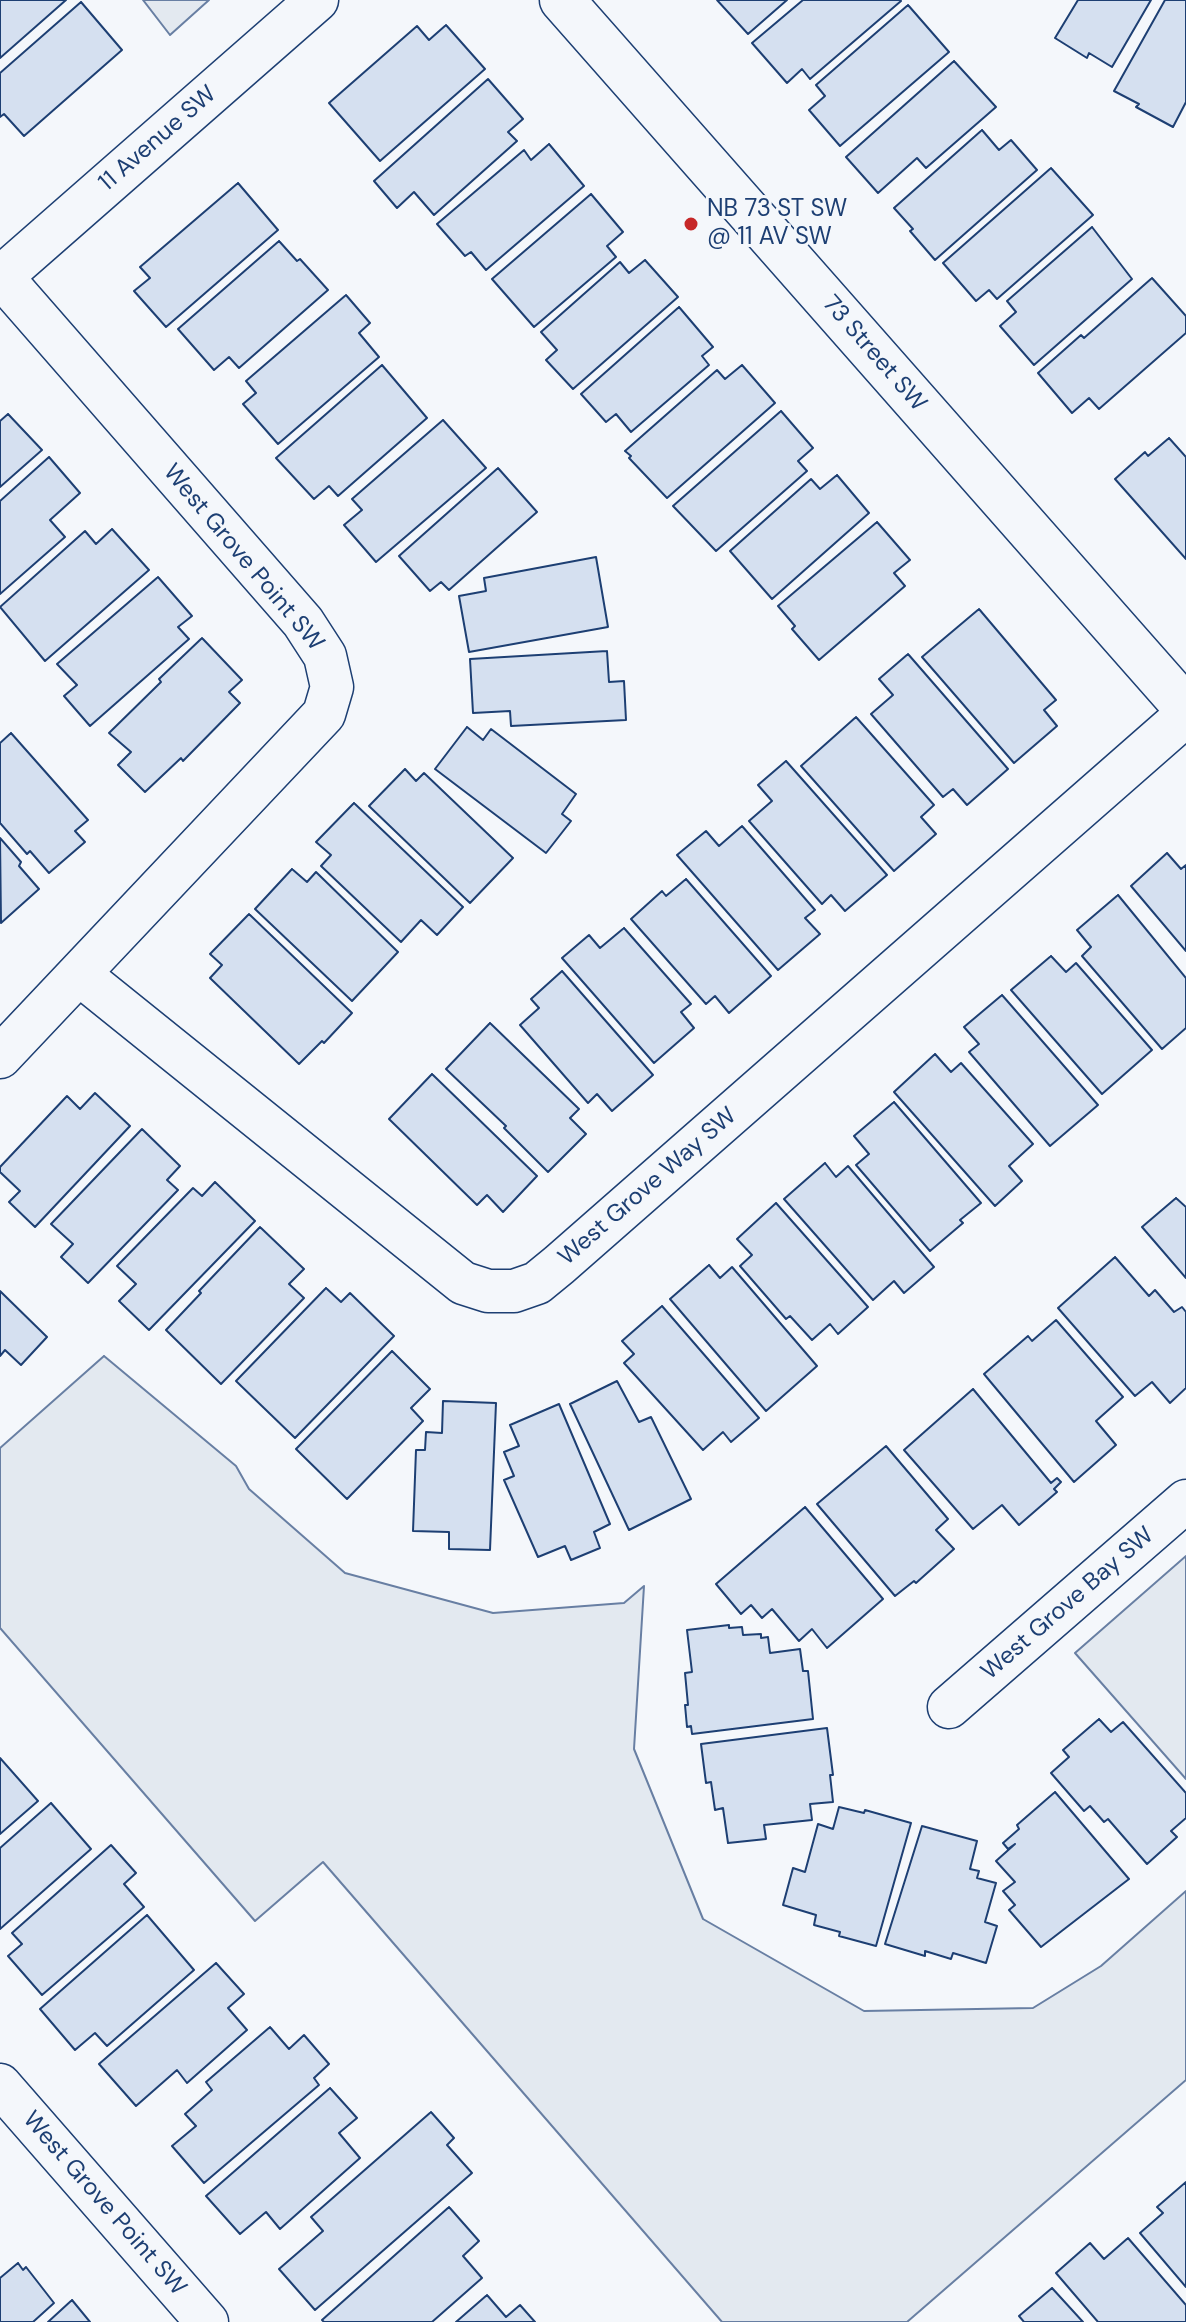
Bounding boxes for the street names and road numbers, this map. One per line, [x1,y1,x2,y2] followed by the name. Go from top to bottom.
[93,80,223,198] street label: 11 Avenue SW
[816,290,932,418] street label: 73 Street SW
[157,459,329,657] street label: West Grove Point SW
[553,1102,743,1272] street label: West Grove Way SW
[976,1521,1160,1687] street label: West Grove Bay SW
[16,2106,192,2302] street label: West Grove Point SW

